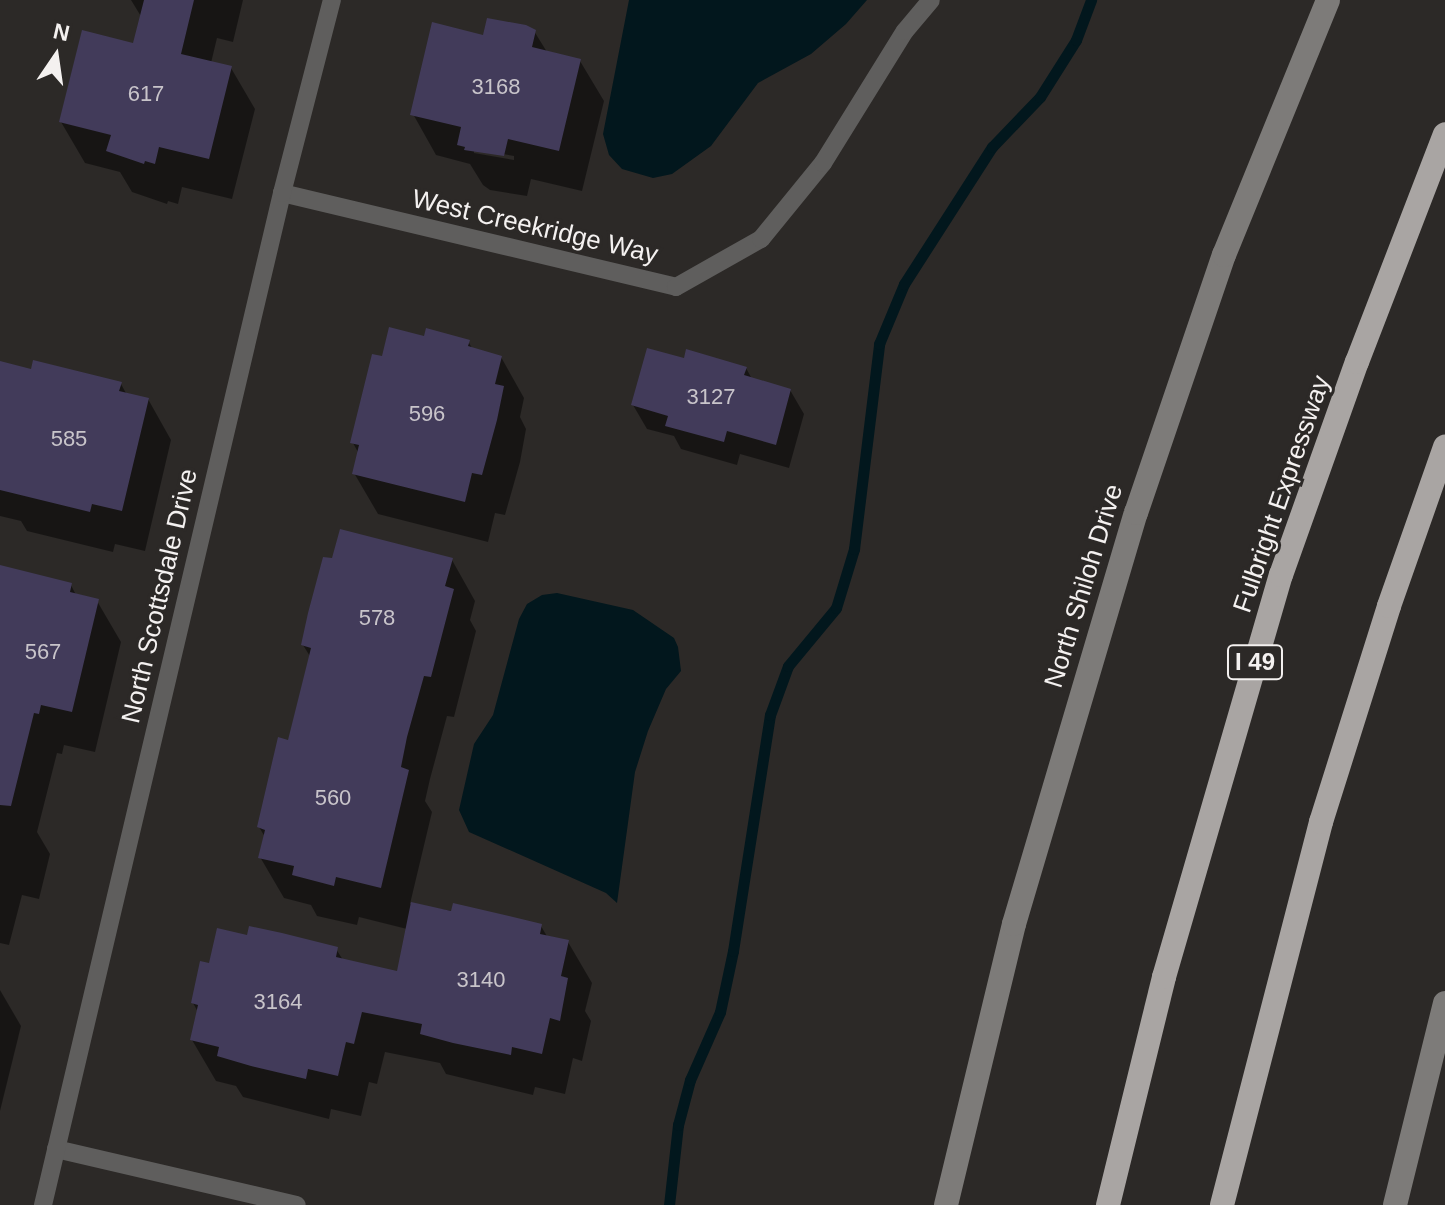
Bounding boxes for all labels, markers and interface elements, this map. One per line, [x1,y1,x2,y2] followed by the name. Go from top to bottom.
[16,16,96,96] north arrow
[51,18,72,46] text: N
[472,74,520,100] house number: 3168
[128,81,164,107] house number: 617
[409,184,661,270] street label: West Creekridge Way
[1227,371,1337,617] street label: Fulbright Expressway
[687,384,735,410] house number: 3127
[409,401,445,427] house number: 596
[51,426,87,452] house number: 585
[116,466,204,726] street label: North Scottsdale Drive
[1038,481,1130,691] street label: North Shiloh Drive
[359,605,395,631] house number: 578
[25,639,61,665] house number: 567
[1225,642,1285,682] road number: I 49
[315,785,351,811] house number: 560
[457,967,505,993] house number: 3140
[254,989,302,1015] house number: 3164

